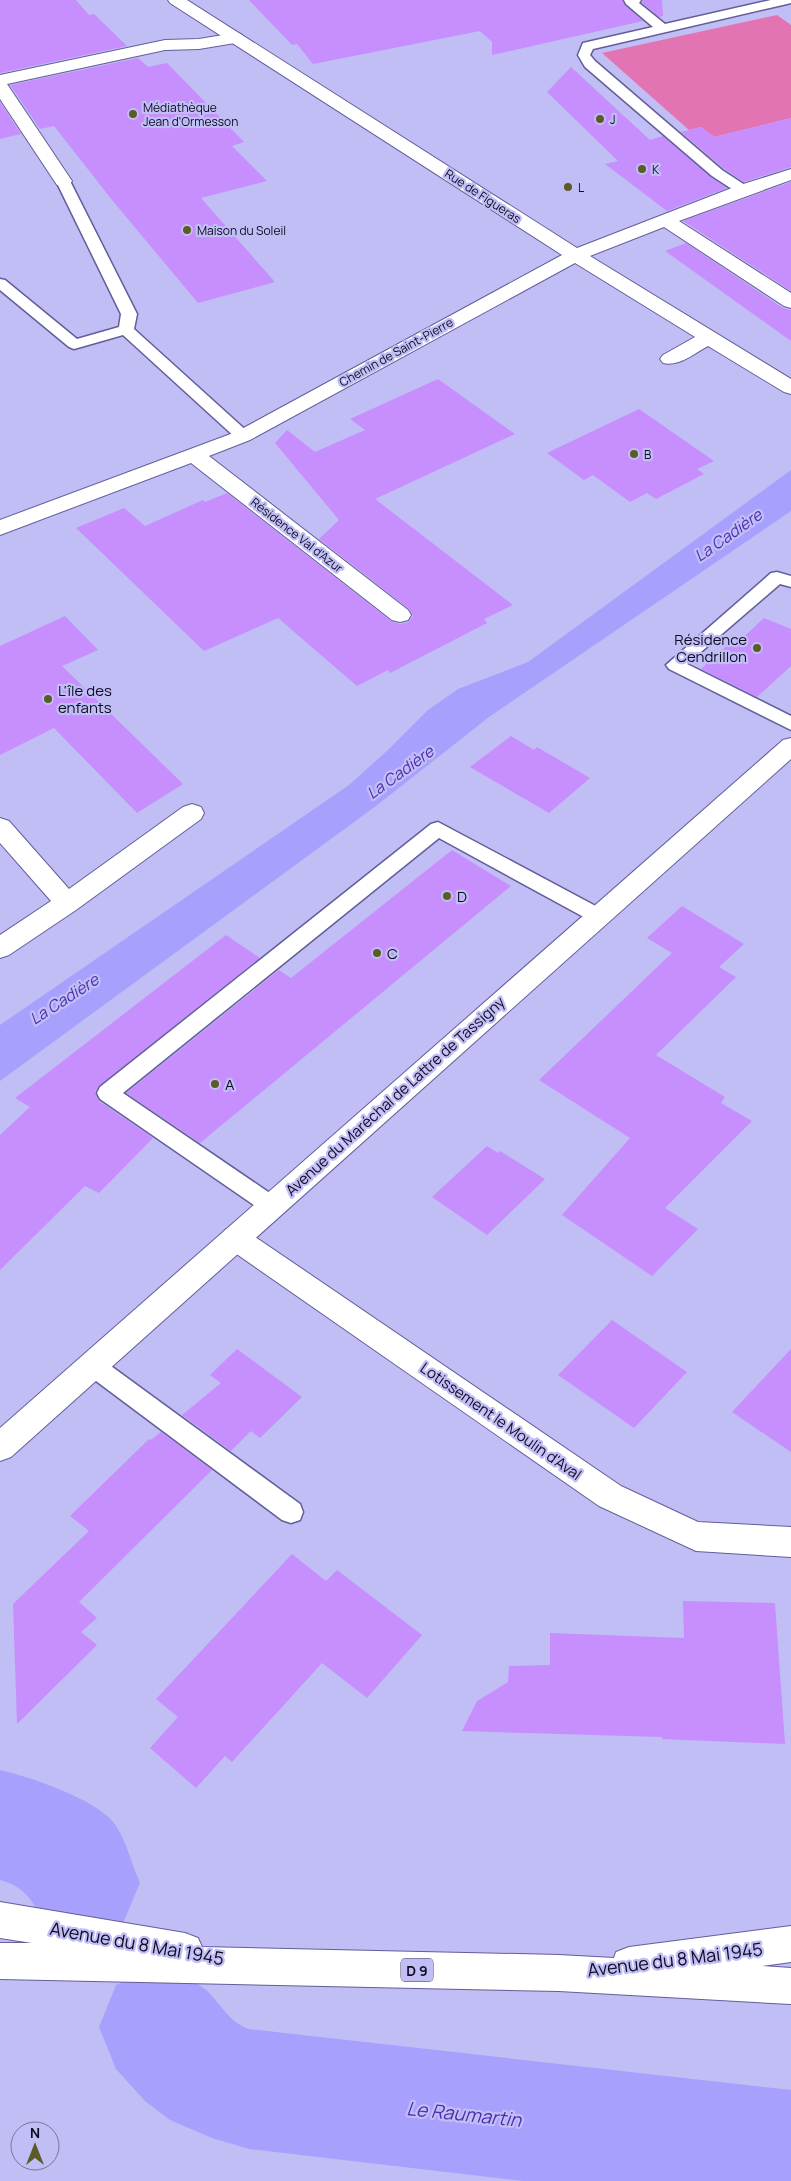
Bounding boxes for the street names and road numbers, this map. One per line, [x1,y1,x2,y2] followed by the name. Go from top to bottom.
[442,165,524,227] street label: Rue de Figueras
[336,314,456,390] street label: Chemin de Saint-Pierre
[247,494,347,577] street label: Résidence Val d'Azur
[281,992,509,1200] street label: Avenue du Maréchal de Lattre de Tassigny
[416,1357,586,1485] street label: Lotissement le Moulin d'Aval
[48,1916,226,1970] street label: Avenue du 8 Mai 1945
[586,1936,764,1982] street label: Avenue du 8 Mai 1945
[401,1958,433,1982] road number: D 9

